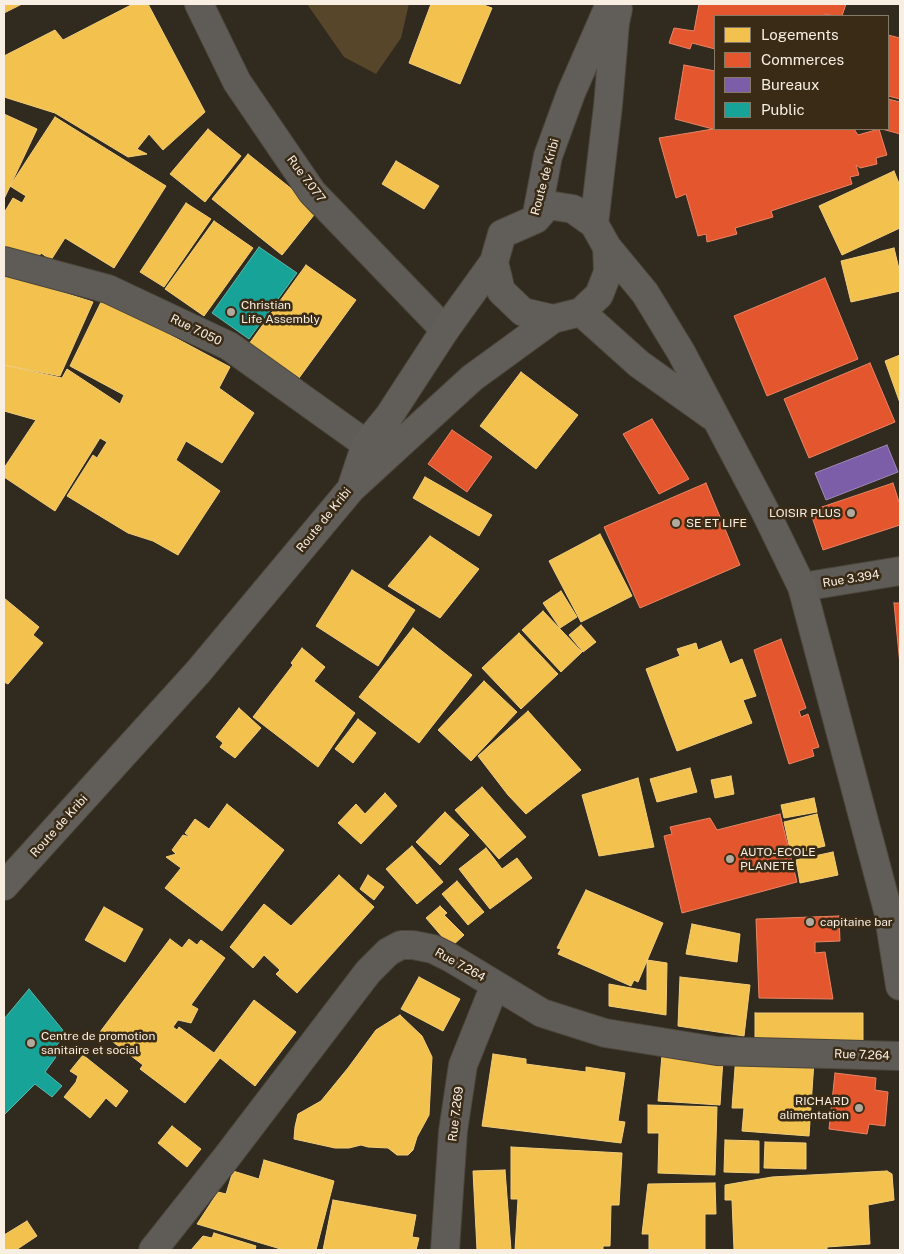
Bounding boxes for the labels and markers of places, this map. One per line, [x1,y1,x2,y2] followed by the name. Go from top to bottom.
[241,298,320,326] place label: Christian Life Assembly
[225,306,237,318] marker: Christian Life Assembly
[769,506,841,520] place label: LOISIR PLUS
[845,507,857,519] marker: LOISIR PLUS
[686,516,747,530] place label: SE ET LIFE
[670,517,682,529] marker: SE ET LIFE
[740,845,816,873] place label: AUTO-ECOLE PLANETE
[724,853,736,865] marker: AUTO-ECOLE PLANETE
[820,915,893,929] place label: capitaine bar
[804,916,816,928] marker: capitaine bar
[41,1029,155,1057] place label: Centre de promotion sanitaire et social
[25,1037,37,1049] marker: Centre de promotion sanitaire et social
[780,1094,849,1122] place label: RICHARD alimentation
[853,1102,865,1114] marker: RICHARD alimentation

